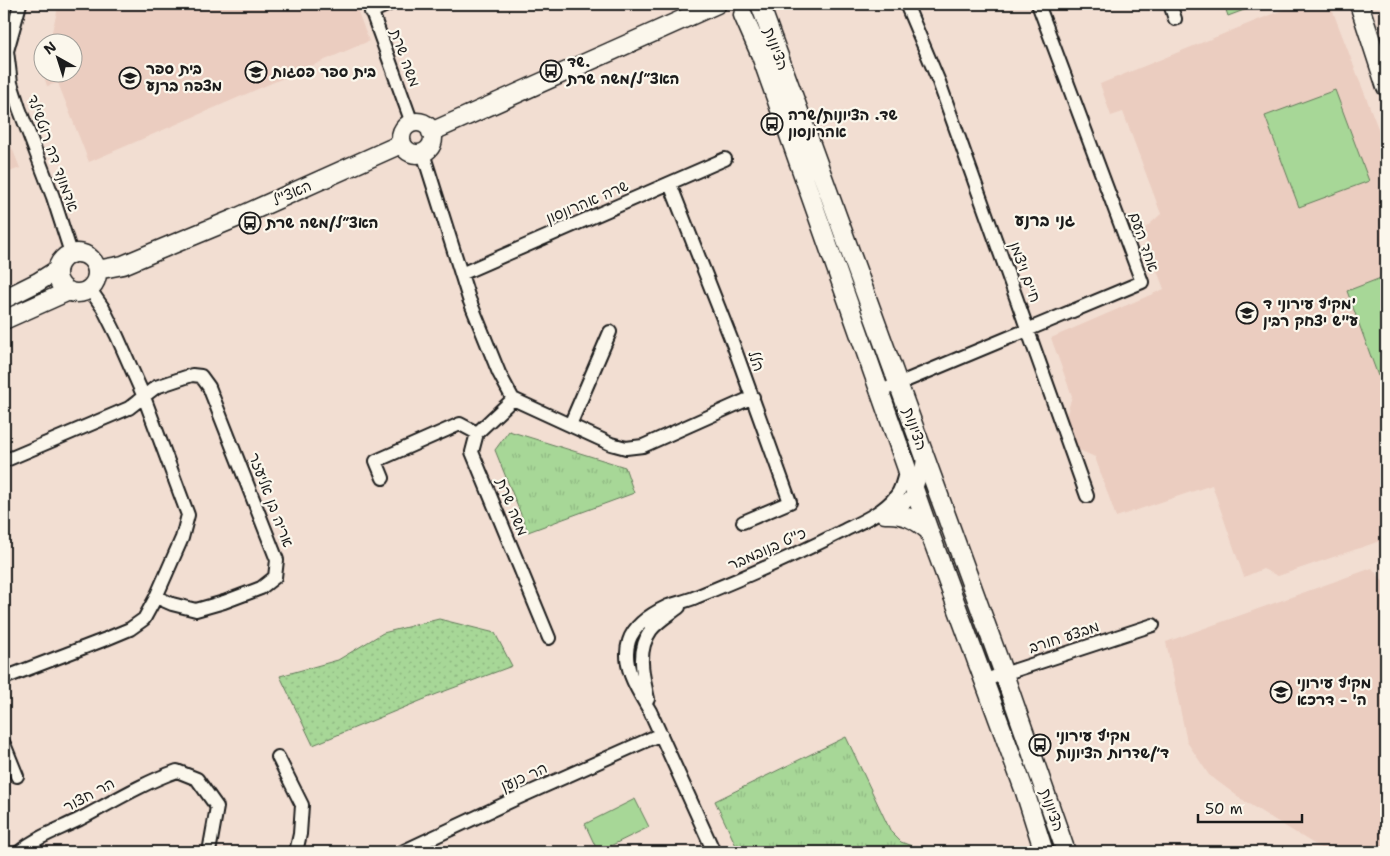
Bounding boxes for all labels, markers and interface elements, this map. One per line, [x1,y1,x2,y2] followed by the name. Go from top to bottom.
[385,25,425,90] street label: משה שרת
[759,25,793,73] street label: הציונות
[32,32,82,82] north arrow
[40,37,60,58] text: N
[566,52,680,89] place label: שד. האצ״ל/משה שרת
[146,59,222,96] place label: בית ספר מצפה ברנע
[539,59,563,83] bus stop icon: שד. האצ״ל/משה שרת
[244,60,268,84] school or university icon: בית ספר פסגות
[270,62,376,82] place label: בית ספר פסגות
[118,66,142,90] school or university icon: בית ספר מצפה ברנע
[23,92,84,215] street label: אדמונד דה רוטשילד
[788,105,898,142] place label: שד. הציונות/שרה אהרונסון
[760,112,784,136] bus stop icon: שד. הציונות/שרה אהרונסון
[543,175,632,228] street label: שרה אהרונסון
[269,176,315,210] street label: האצ"ל
[1124,209,1164,275] street label: אחד העם
[1015,210,1076,231] district label: גני ברנע
[238,211,262,235] bus stop icon: האצ״ל/משה שרת
[265,213,379,233] place label: האצ״ל/משה שרת
[1005,239,1045,305] street label: חיים ויצמן
[1263,294,1358,331] place label: מקיף עירוני ד' ע"ש יצחק רבין
[1235,301,1259,325] school or university icon: מקיף עירוני ד' ע"ש יצחק רבין
[743,348,769,374] street label: הלל
[898,405,932,453] street label: הציונות
[244,450,298,550] street label: אריה בן אליעזר
[491,474,533,539] street label: משה שרת
[725,523,809,575] street label: כ"ט בנובמבר
[1026,616,1102,658] street label: מבצע חורב
[1297,673,1371,710] place label: מקיף עירוני ה' - דרכא
[1269,680,1293,704] school or university icon: מקיף עירוני ה' - דרכא
[1056,726,1169,763] place label: מקיף עירוני ד׳/שדרות הציונות
[1028,733,1052,757] bus stop icon: מקיף עירוני ד׳/שדרות הציונות
[497,758,551,796] street label: הר כנען
[60,773,118,817] street label: הר חצור
[1035,786,1069,834] street label: הציונות
[1198,791,1301,823] scale bar
[1205,799,1243,819] text: 50 m

